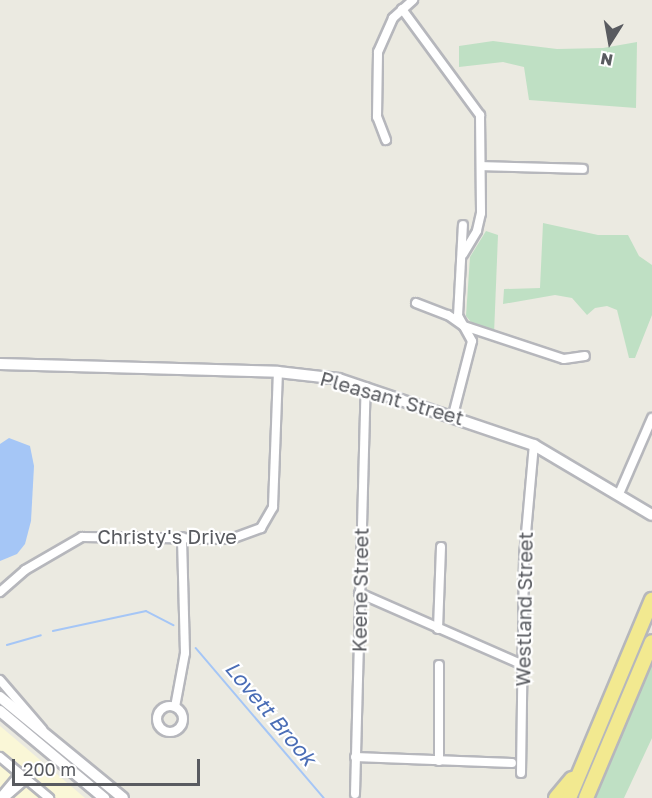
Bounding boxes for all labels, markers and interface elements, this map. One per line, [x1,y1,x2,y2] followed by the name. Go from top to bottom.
[580,12,640,72] north arrow
[599,49,614,71] text: N
[317,366,467,430] street label: Pleasant Street
[97,524,237,548] street label: Christy's Drive
[347,527,373,653] street label: Keene Street
[511,531,537,687] street label: Westland Street
[220,656,322,770] water label: Lovett Brook
[15,747,202,785] scale bar
[23,758,76,780] text: 200 m

